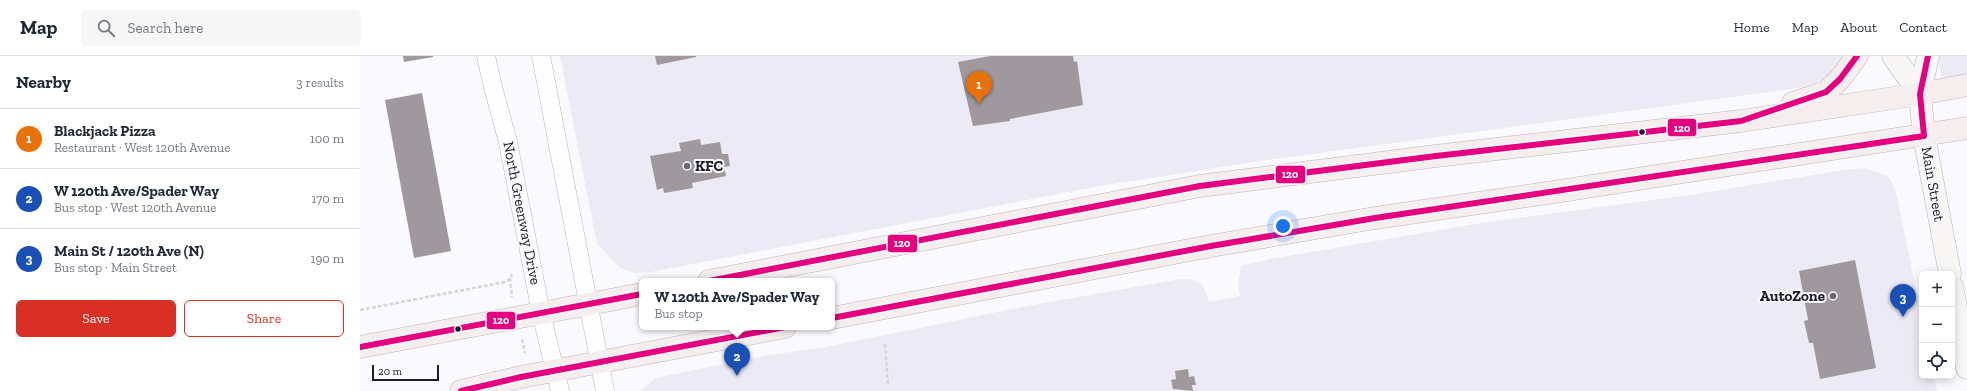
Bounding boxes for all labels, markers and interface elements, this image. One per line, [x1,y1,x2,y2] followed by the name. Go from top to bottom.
[81,10,361,46] search box
[20,16,57,39] text: Map
[95,17,117,39] icon: search
[127,19,203,37] text: Search here
[1734,19,1770,36] text: Home
[1792,19,1818,36] text: Map
[1840,19,1877,36] text: About
[1899,19,1947,36] text: Contact
[966,71,992,104] pin: 1
[16,72,71,92] text: Nearby
[296,75,344,90] text: 3 results
[1667,118,1697,137] line badge: 120
[54,122,156,140] text: Blackjack Pizza
[1674,122,1690,135] text: 120
[1637,127,1647,137] unlabelled marker
[26,131,32,146] text: 1
[310,131,344,146] text: 100 m
[54,140,230,155] text: Restaurant · West 120th Avenue
[499,140,545,286] street label: North Greenway Drive
[1918,145,1949,223] street label: Main Street
[695,157,724,175] place label: KFC
[682,161,692,171] marker: KFC
[1275,165,1306,184] line badge: 120
[1282,168,1298,181] text: 120
[54,182,219,200] text: W 120th Ave/Spader Way
[26,191,32,206] text: 2
[311,191,344,206] text: 170 m
[54,200,216,215] text: Bus stop · West 120th Avenue
[1273,216,1293,236] your location
[887,234,918,253] line badge: 120
[894,237,910,250] text: 120
[54,242,204,260] text: Main St / 120th Ave (N)
[26,251,32,266] text: 3
[310,251,344,266] text: 190 m
[54,260,177,275] text: Bus stop · Main Street
[1919,271,1955,379] map controls
[1919,271,1955,307] button: +
[639,278,835,330] popup
[1890,284,1916,317] pin: 3
[1760,287,1825,305] place label: AutoZone
[654,288,820,306] text: W 120th Ave/Spader Way
[1828,291,1838,301] marker: AutoZone
[16,300,176,337] button: Save
[184,300,344,337] button: Share
[654,306,703,321] text: Bus stop
[1919,307,1955,343] button: −
[486,311,516,330] line badge: 120
[493,314,509,327] text: 120
[453,324,463,334] unlabelled marker
[724,343,750,376] pin: 2
[1919,343,1955,379] button: locate
[372,363,439,382] scale bar
[378,365,402,378] text: 20 m

